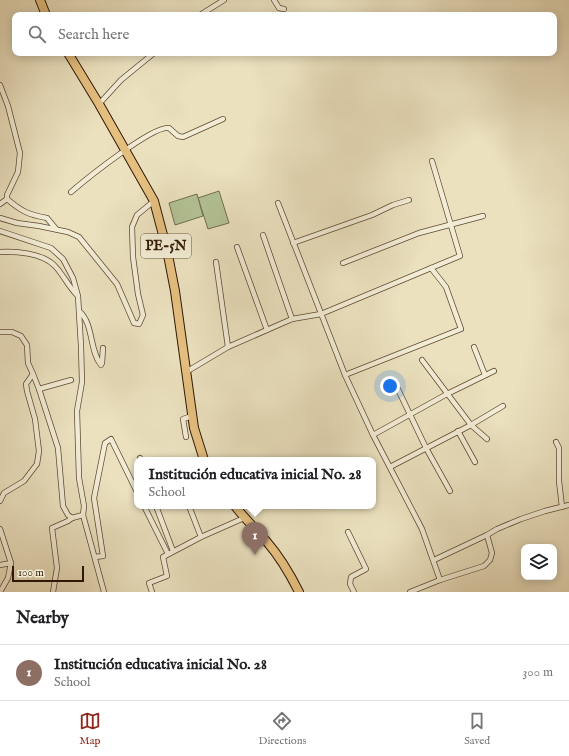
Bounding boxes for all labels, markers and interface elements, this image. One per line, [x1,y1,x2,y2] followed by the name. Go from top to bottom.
[12,12,557,56] search box
[26,23,48,45] icon: search
[58,25,129,44] text: Search here
[141,234,191,258] road number: PE-5N
[380,376,400,396] your location
[134,457,376,509] popup
[149,465,361,484] text: Institución educativa inicial No. 28
[149,484,185,501] text: School
[242,522,268,555] pin: 1
[521,544,557,580] map controls
[521,544,557,580] button: layers
[12,564,84,583] scale bar
[18,566,44,580] text: 100 m
[16,608,69,629] text: Nearby
[54,655,267,674] text: Institución educativa inicial No. 28
[27,664,31,681] text: 1
[522,664,553,681] text: 300 m
[54,674,91,691] text: School
[79,710,101,748] tab: Map
[259,710,306,748] tab: Directions
[464,710,490,748] tab: Saved

